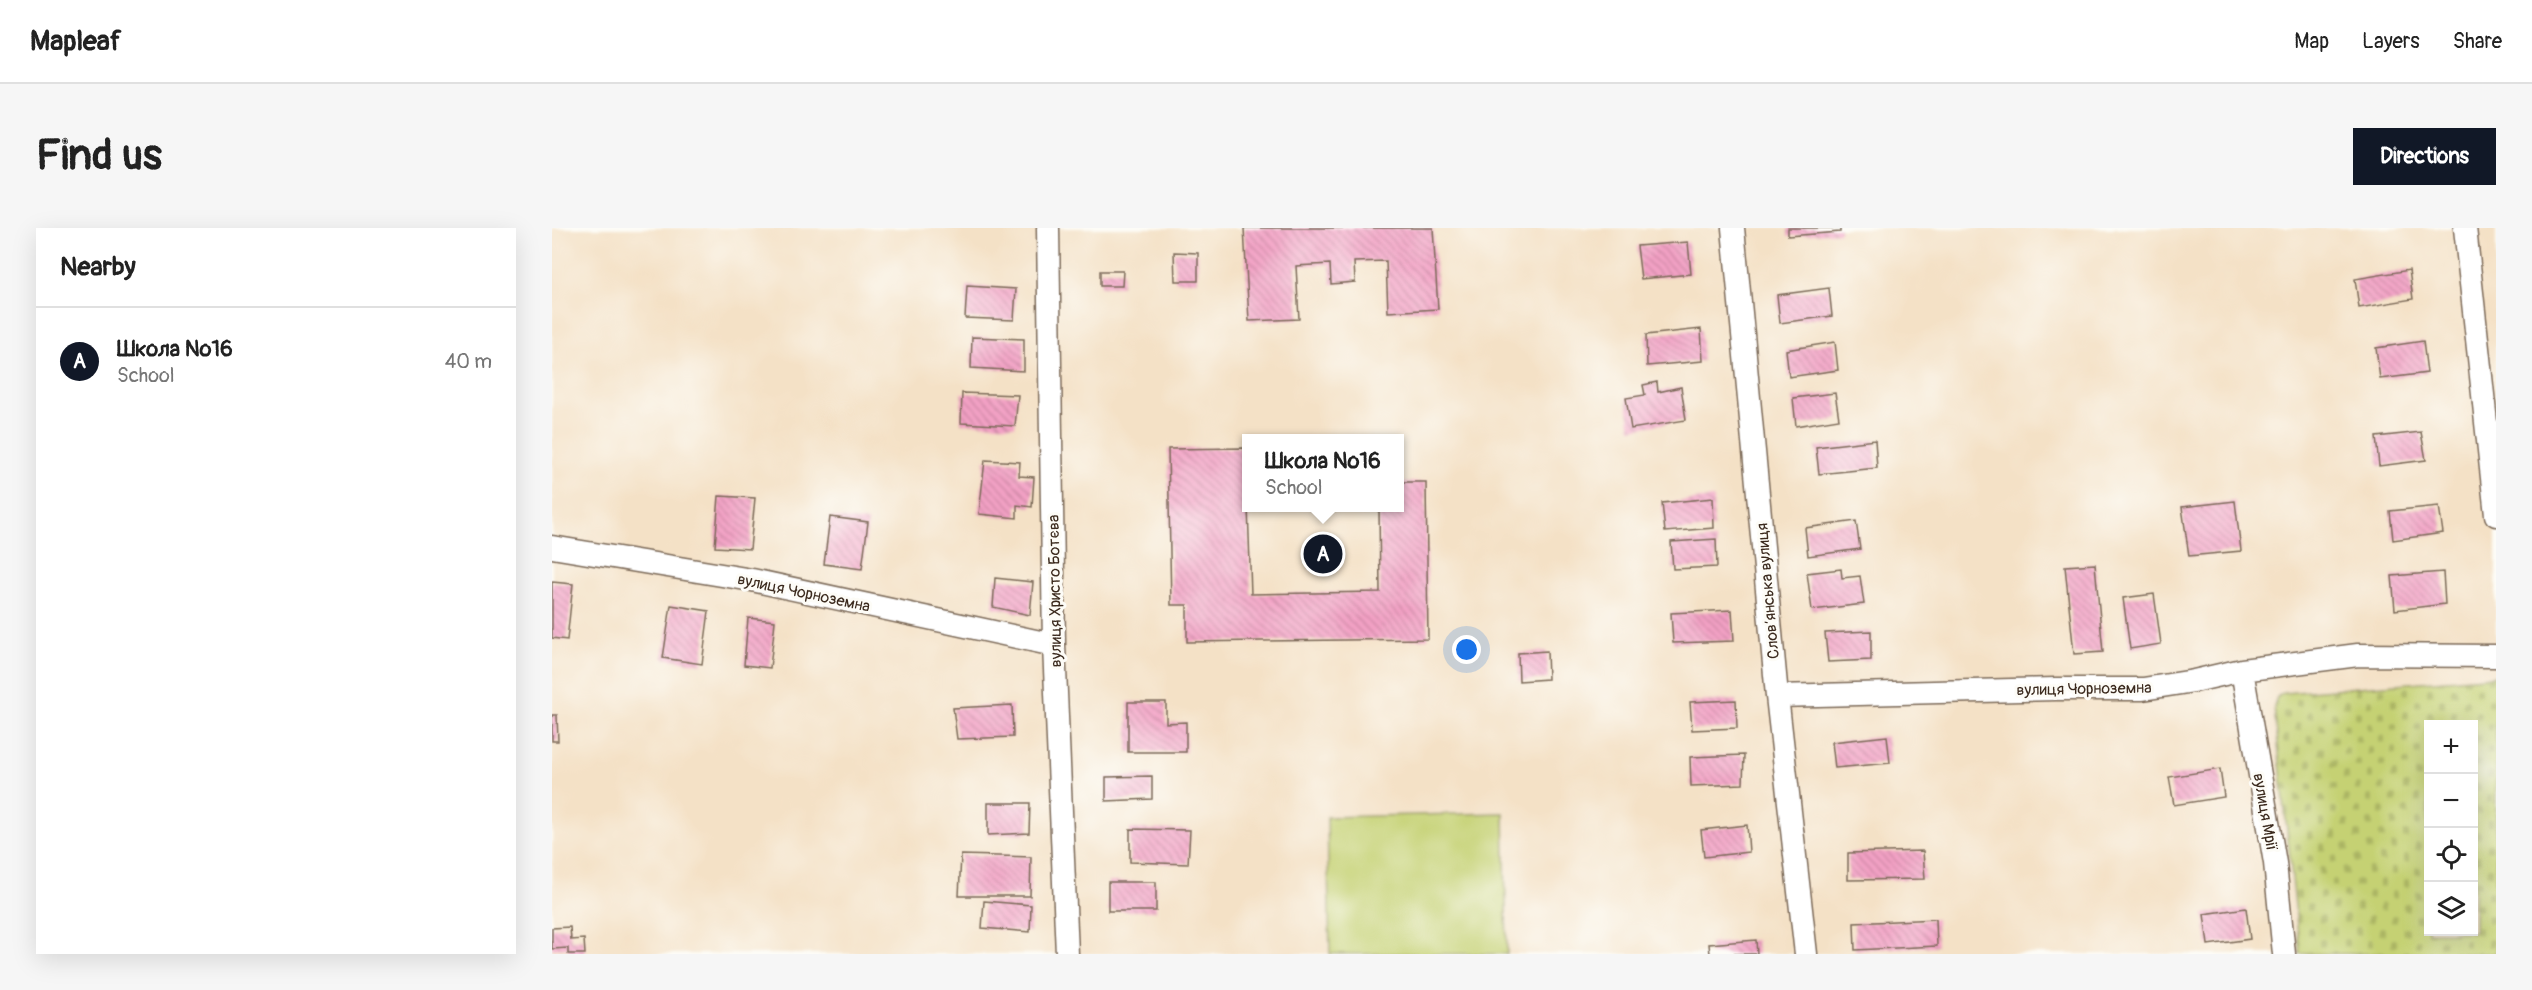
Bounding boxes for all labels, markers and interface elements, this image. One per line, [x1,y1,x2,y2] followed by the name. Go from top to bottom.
[30,24,121,59] text: Mapleaf
[2294,28,2329,55] text: Map
[2362,28,2420,55] text: Layers
[2453,28,2502,55] text: Share
[2353,128,2496,185] button: Directions
[36,130,162,182] text: Find us
[60,251,136,283] text: Nearby
[117,335,233,363] text: Школа №16
[73,349,86,374] text: A
[445,349,492,374] text: 40 m
[117,363,174,388] text: School
[1242,434,1404,512] popup
[1265,447,1381,475] text: Школа №16
[1265,475,1323,500] text: School
[1044,515,1066,667] street label: вулиця Христо Ботєва
[1752,522,1784,660] street label: Словʼянська вулиця
[1304,532,1342,576] pin: A
[736,569,872,617] street label: вулиця Чорноземна
[1452,635,1481,664] your location
[2016,678,2152,700] street label: вулиця Чорноземна
[2424,720,2478,936] map controls
[2424,720,2478,774] button: +
[2248,772,2282,853] street label: вулиця Мрії
[2424,774,2478,828] button: −
[2424,828,2478,882] button: locate
[2424,882,2478,936] button: layers

